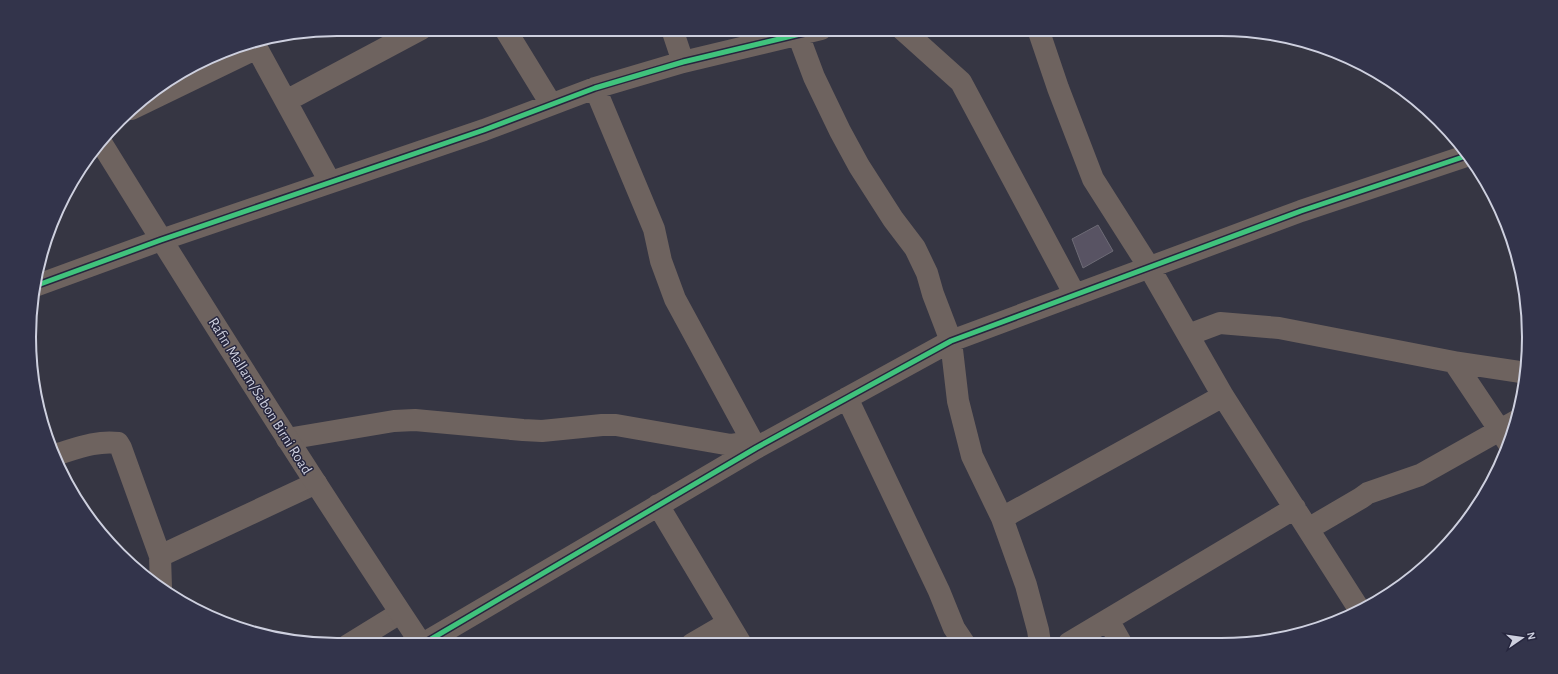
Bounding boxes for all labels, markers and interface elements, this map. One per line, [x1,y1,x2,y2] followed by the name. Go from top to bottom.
[206,315,315,477] street label: Rafin Mallam/Sabon Birni Road
[1502,618,1542,658] north arrow
[1525,631,1537,641] text: N

